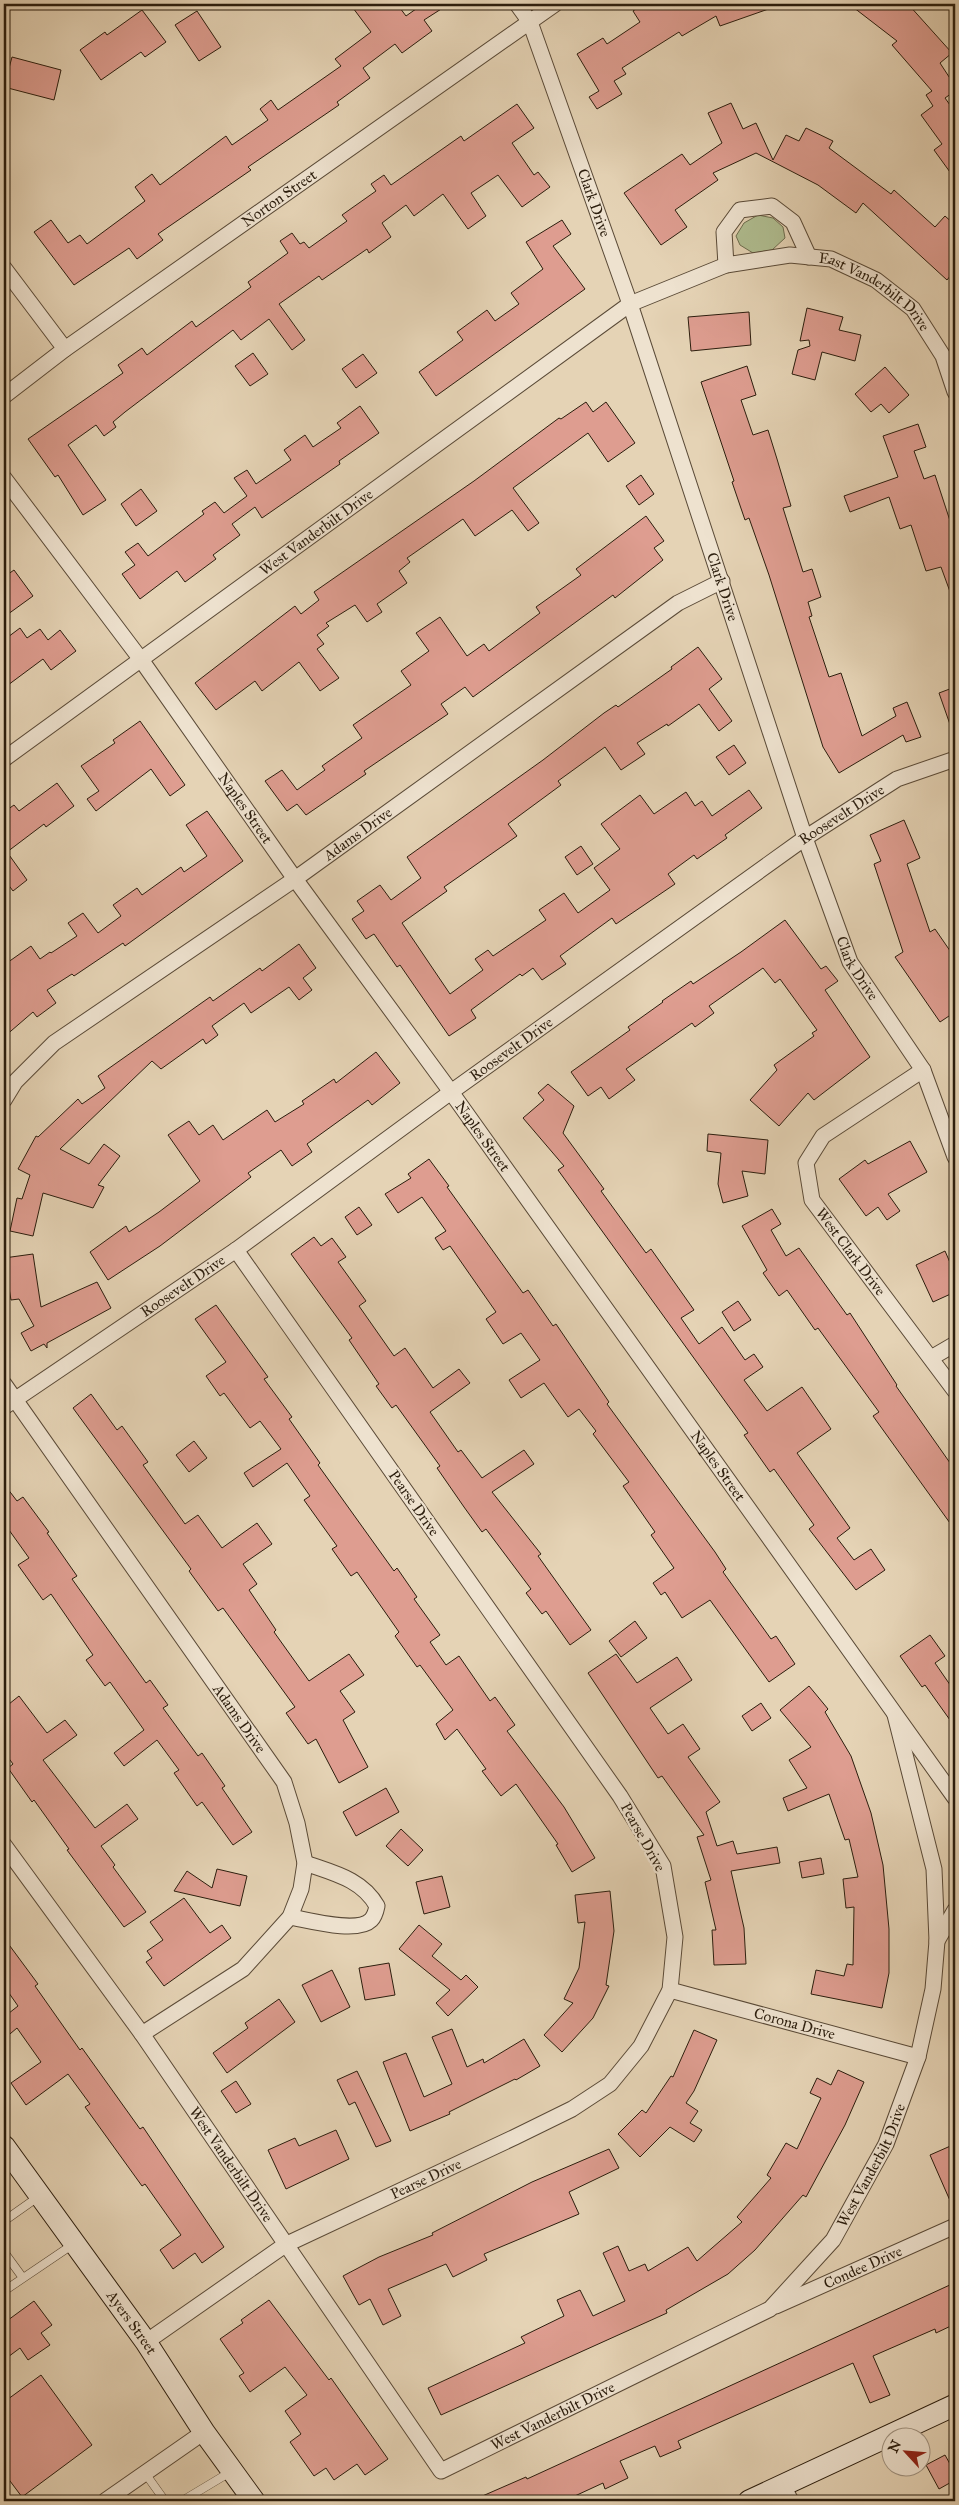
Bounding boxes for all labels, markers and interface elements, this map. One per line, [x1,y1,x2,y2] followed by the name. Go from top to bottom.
[238,165,321,231] street label: Norton Street
[574,166,614,239] street label: Clark Drive
[818,249,934,334] street label: East Vanderbilt Drive
[256,485,376,579] street label: West Vanderbilt Drive
[703,550,742,623] street label: Clark Drive
[214,769,277,848] street label: Naples Street
[795,781,888,849] street label: Roosevelt Drive
[319,803,395,865] street label: Adams Drive
[832,934,882,1004] street label: Clark Drive
[466,1013,556,1085] street label: Roosevelt Drive
[451,1098,514,1176] street label: Naples Street
[812,1204,890,1299] street label: West Clark Drive
[137,1251,229,1321] street label: Roosevelt Drive
[687,1427,750,1505] street label: Naples Street
[385,1467,443,1539] street label: Pearse Drive
[208,1680,270,1756] street label: Adams Drive
[617,1799,669,1875] street label: Pearse Drive
[752,2004,837,2043] street label: Corona Drive
[833,2101,909,2230] street label: West Vanderbilt Drive
[185,2103,277,2225] street label: West Vanderbilt Drive
[387,2155,464,2203] street label: Pearse Drive
[821,2242,905,2293] street label: Condee Drive
[102,2286,161,2358] street label: Ayers Street
[488,2378,618,2454] street label: West Vanderbilt Drive
[882,2428,932,2478] north arrow
[885,2437,905,2456] text: N

